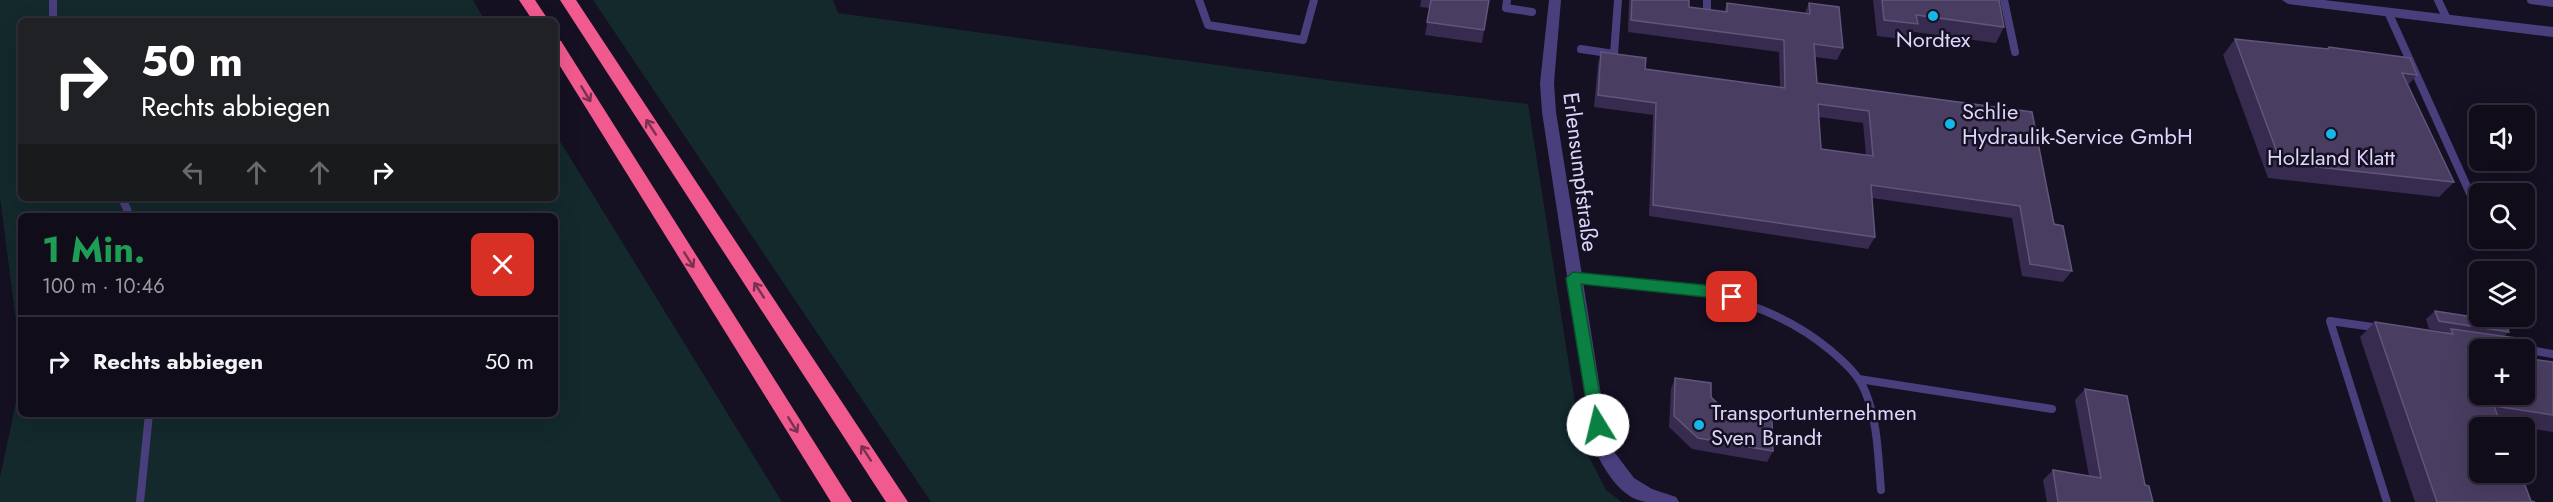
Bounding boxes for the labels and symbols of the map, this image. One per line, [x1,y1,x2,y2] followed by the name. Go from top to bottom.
[1926,9,1940,23] marker: Nordtex
[1896,23,1971,55] place label: Nordtex
[580,85,592,102] one-way arrow
[1555,91,1607,253] street label: Erlensumpfstraße
[1962,95,2193,152] place label: Schlie Hydraulik-Service GmbH
[1943,117,1957,131] marker: Schlie Hydraulik-Service GmbH
[645,119,657,136] one-way arrow
[2324,127,2338,141] marker: Holzland Klatt
[2267,141,2396,173] place label: Holzland Klatt
[683,251,695,268] one-way arrow
[1706,271,1757,322] pin
[752,282,764,299] one-way arrow
[1566,393,1630,457] position arrow
[1711,396,1917,453] place label: Transportunternehmen Sven Brandt
[787,416,799,433] one-way arrow
[1692,418,1706,432] marker: Transportunternehmen Sven Brandt
[859,445,871,462] one-way arrow

